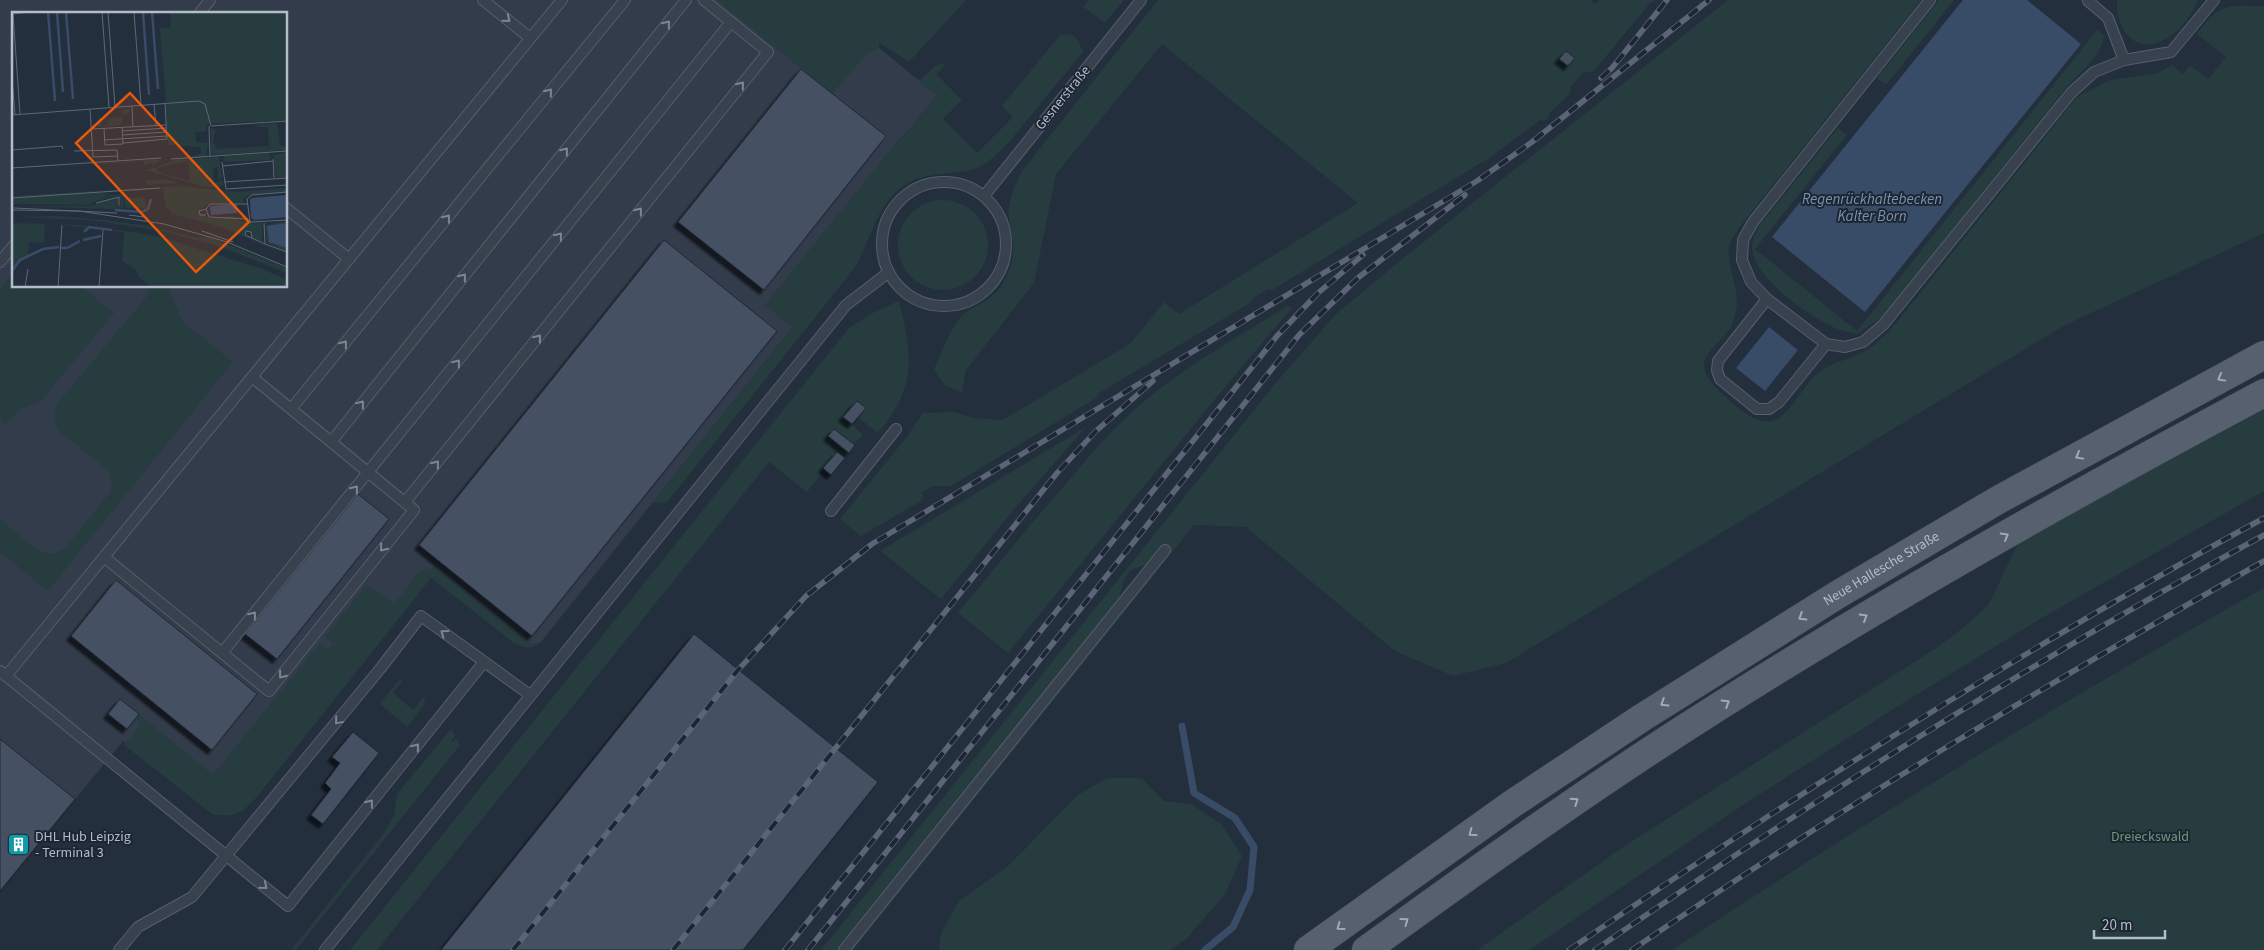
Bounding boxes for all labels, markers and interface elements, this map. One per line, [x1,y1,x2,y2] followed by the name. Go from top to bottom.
[12,12,288,288] inset map
[501,14,510,22] one-way arrow
[661,21,669,30] one-way arrow
[1031,61,1095,135] street label: Gesnerstraße
[736,82,744,91] one-way arrow
[544,89,553,98] one-way arrow
[560,147,569,156] one-way arrow
[1802,189,1942,227] water label: Regenrückhaltebecken Kalter Born
[634,208,642,217] one-way arrow
[441,215,450,224] one-way arrow
[553,233,561,242] one-way arrow
[458,274,466,283] one-way arrow
[532,335,540,344] one-way arrow
[339,341,348,350] one-way arrow
[452,359,461,368] one-way arrow
[2217,372,2226,382] one-way arrow
[356,401,364,410] one-way arrow
[2075,450,2084,460] one-way arrow
[430,461,439,470] one-way arrow
[350,486,359,495] one-way arrow
[1820,527,1943,611] street label: Neue Hallesche Straße
[1999,532,2008,542] one-way arrow
[381,542,389,551] one-way arrow
[1798,611,1808,620] one-way arrow
[247,612,256,621] one-way arrow
[1858,613,1867,623] one-way arrow
[440,630,450,639] one-way arrow
[279,669,288,678] one-way arrow
[1661,697,1670,707] one-way arrow
[1720,700,1730,709] one-way arrow
[334,715,343,724] one-way arrow
[410,744,419,753] one-way arrow
[1569,798,1579,807] one-way arrow
[365,800,373,809] one-way arrow
[35,827,131,863] place label: DHL Hub Leipzig - Terminal 3
[1469,827,1478,835] one-way arrow
[2111,827,2189,847] park label: Dreieckswald
[7,833,31,857] building icon: DHL Hub Leipzig - Terminal 3
[258,880,267,889] one-way arrow
[2094,908,2165,940] scale bar
[2102,915,2132,936] text: 20 m
[1399,919,1408,927] one-way arrow
[1336,921,1346,930] one-way arrow

